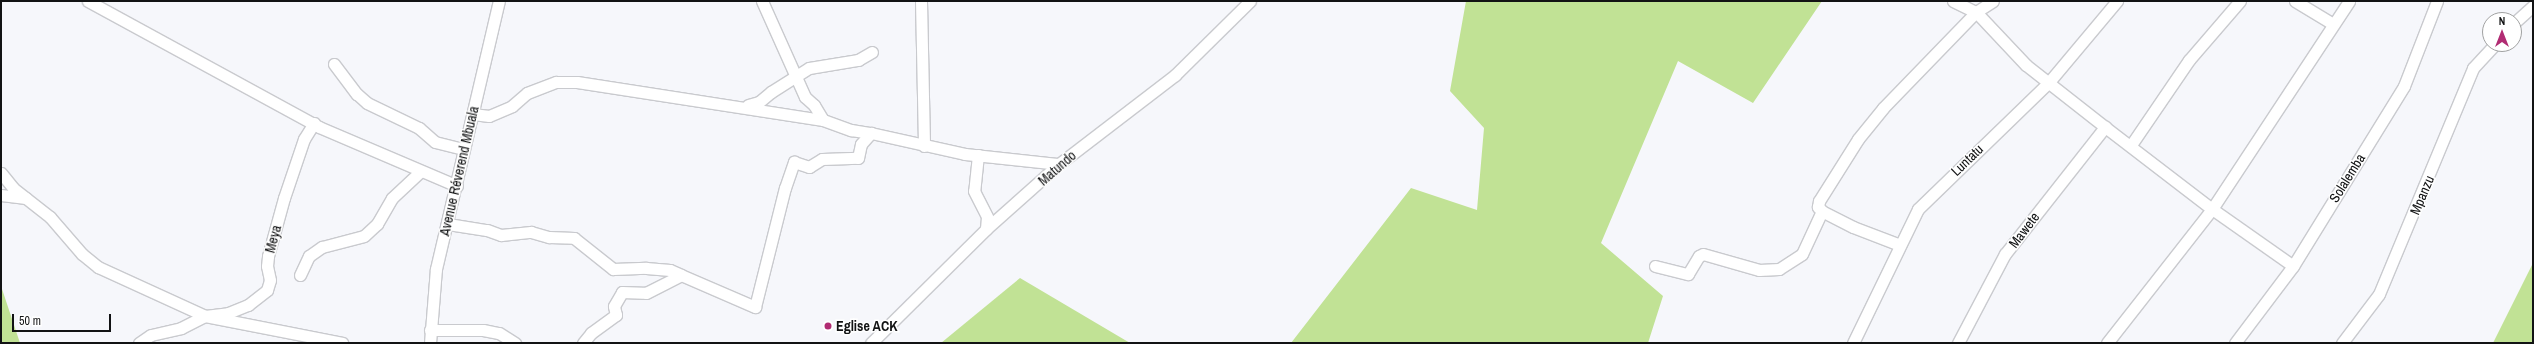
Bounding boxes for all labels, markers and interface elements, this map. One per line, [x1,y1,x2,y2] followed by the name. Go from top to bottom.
[2482,12,2522,52] north arrow
[2499,14,2505,28] text: N
[436,105,482,237] street label: Avenue Réverend Mbuala
[1947,141,1987,179] street label: Luntatu
[1035,147,1079,189] street label: Matundo
[2326,151,2368,205] street label: Solalemba
[2406,173,2438,217] street label: Mpanzu
[2005,209,2043,251] street label: Mawete
[261,223,285,255] street label: Meya
[14,306,113,332] scale bar
[19,313,41,329] text: 50 m
[836,318,898,334] place label: Eglise ACK
[823,321,833,331] marker: Eglise ACK

